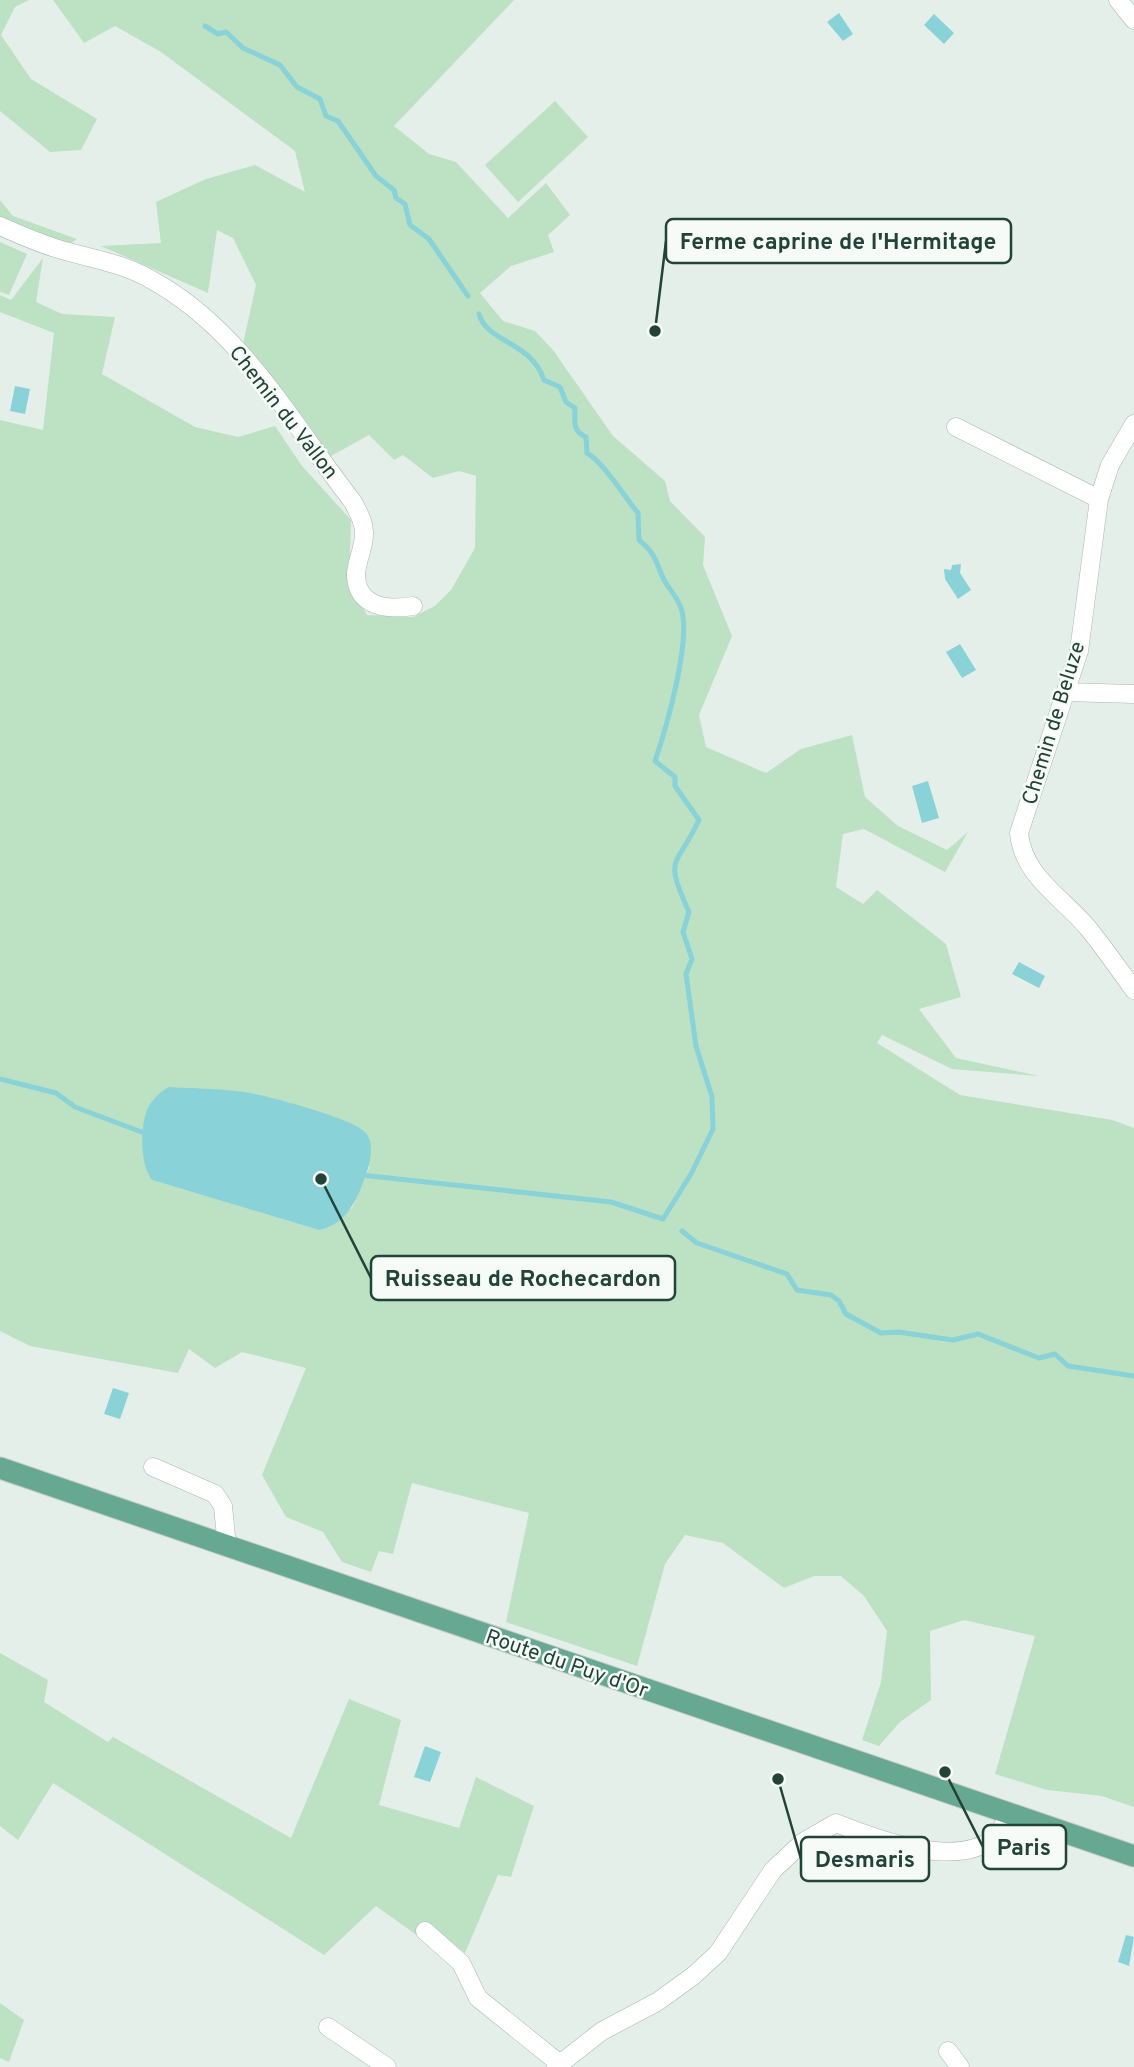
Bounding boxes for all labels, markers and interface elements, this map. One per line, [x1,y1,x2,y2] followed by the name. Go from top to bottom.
[666,219,1011,263] callout: Ferme caprine de l'Hermitage
[680,229,996,258] text: Ferme caprine de l'Hermitage
[222,341,343,485] street label: Chemin du Vallon
[1017,638,1092,808] street label: Chemin de Beluze
[371,1256,675,1300] callout: Ruisseau de Rochecardon
[385,1266,661,1295] text: Ruisseau de Rochecardon
[482,1624,651,1705] street label: Route du Puy d'Or
[983,1825,1066,1869] callout: Paris
[997,1835,1051,1864] text: Paris
[801,1837,929,1881] callout: Desmaris
[815,1847,915,1876] text: Desmaris

